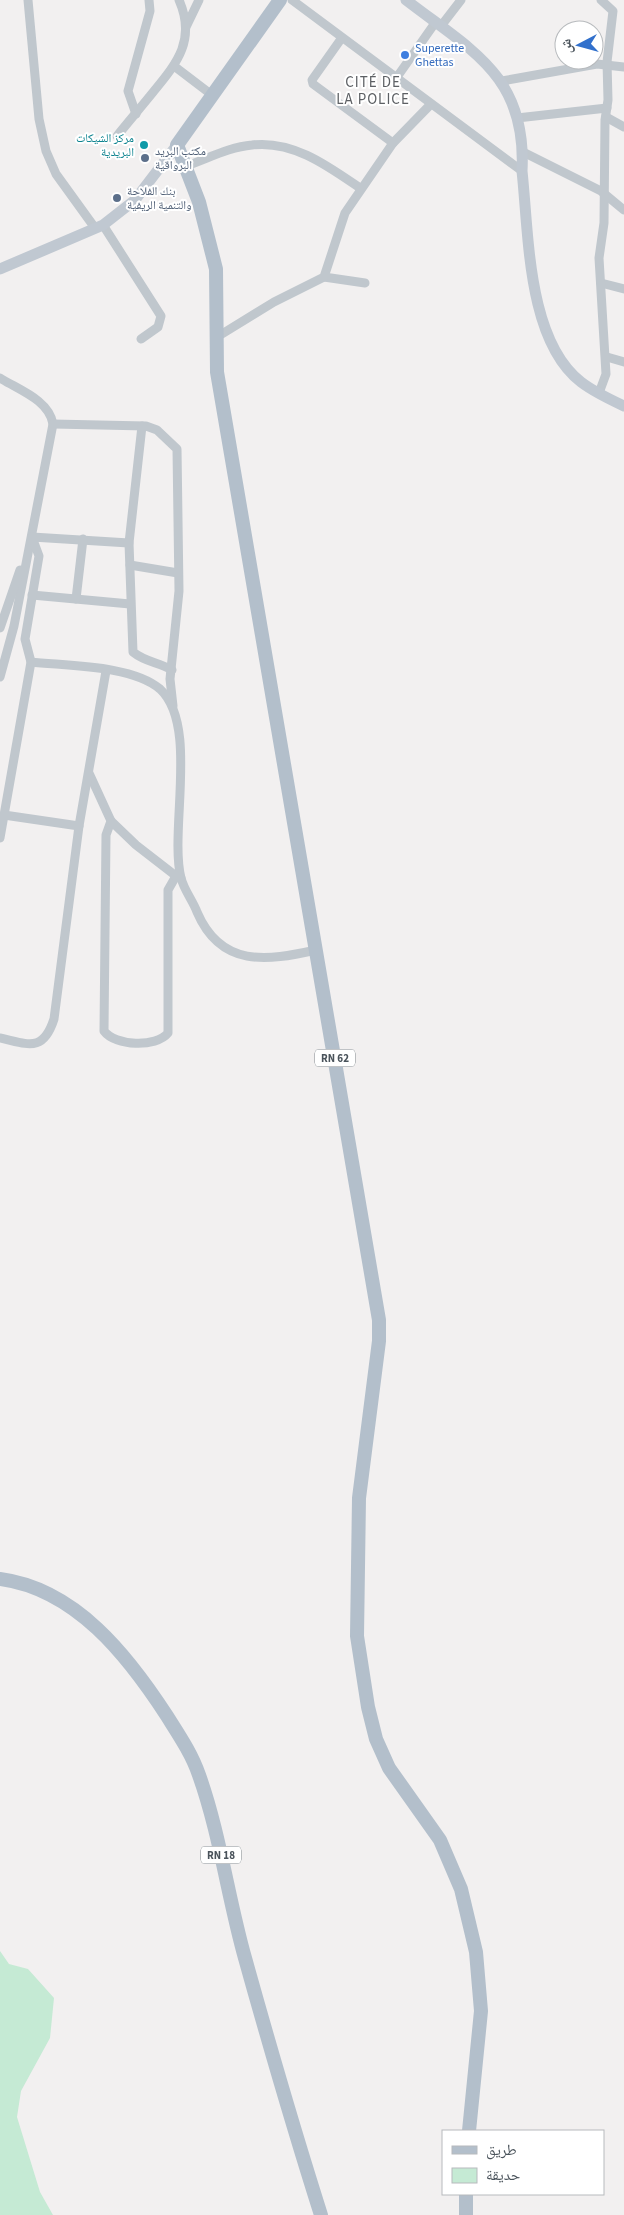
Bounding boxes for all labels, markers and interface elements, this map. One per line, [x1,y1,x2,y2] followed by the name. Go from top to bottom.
[554,20,604,70] north arrow
[556,38,578,55] text: ش
[415,40,464,71] place label: Superette Ghettas
[399,49,411,61] marker: Superette Ghettas
[336,72,410,110] district label: CITÉ DE LA POLICE
[76,130,134,161] place label: مركز الشيكات البريدية
[138,139,150,151] marker: مركز الشيكات البريدية
[155,143,206,174] place label: مكتب البريد البرواقية
[139,152,151,164] marker: مكتب البريد البرواقية
[127,183,192,214] place label: بنك الفلاحة والتنمية الريفية
[111,192,123,204] marker: بنك الفلاحة والتنمية الريفية
[315,1050,355,1066] road number: RN 62
[201,1846,241,1864] road number: RN 18
[442,2130,604,2195] legend
[486,2140,517,2161] text: طريق
[486,2165,521,2186] text: حديقة

